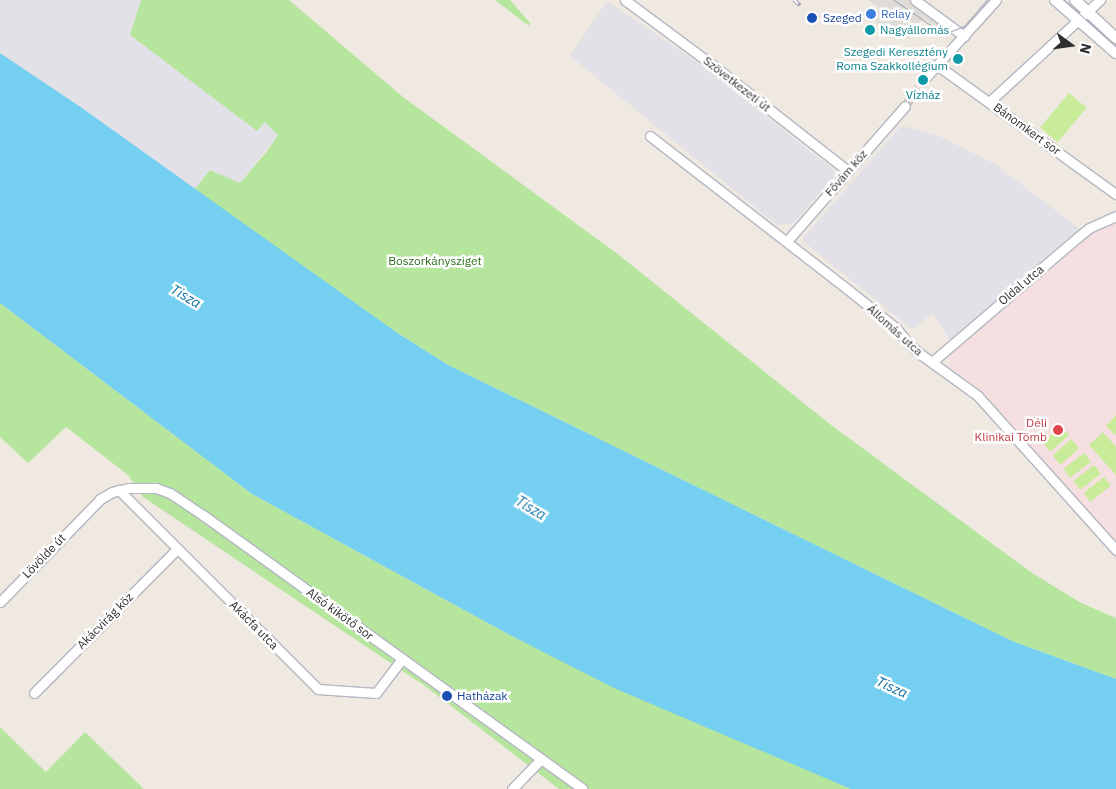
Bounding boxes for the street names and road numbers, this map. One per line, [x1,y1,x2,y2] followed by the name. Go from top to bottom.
[700,53,774,115] street label: Szövetkezeti út
[991,100,1063,158] street label: Bánomkert sor
[822,147,870,199] street label: Fővám köz
[995,262,1047,308] street label: Oldal utca
[864,301,926,359] street label: Állomás utca
[19,531,69,581] street label: Lövölde út
[304,585,376,643] street label: Alsó kikötő sor
[74,590,136,652] street label: Akácvirág köz
[227,598,281,652] street label: Akácfa utca

